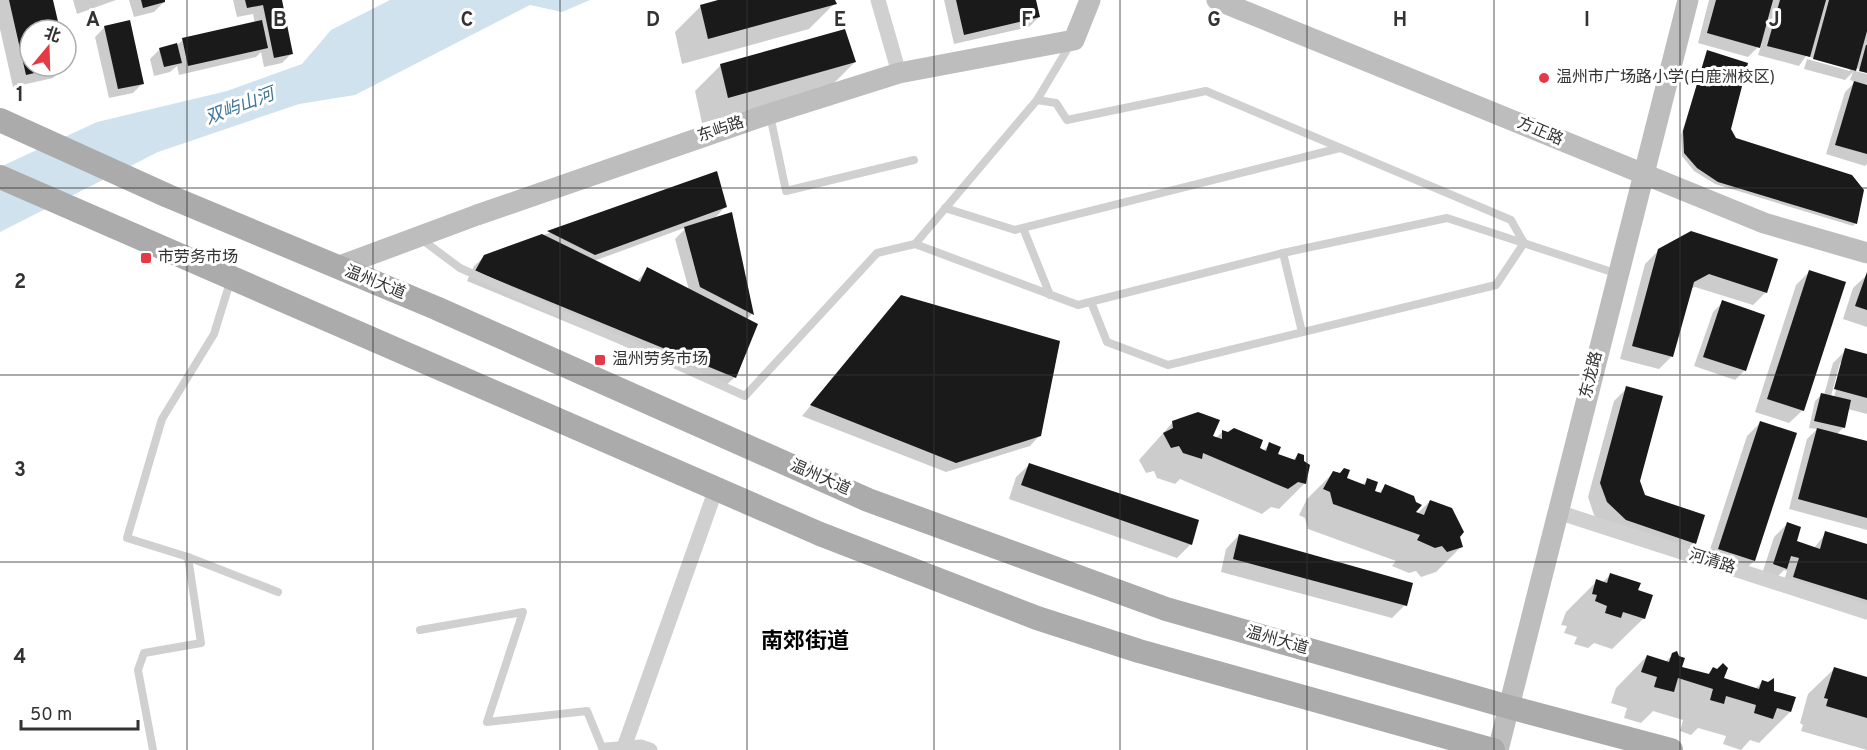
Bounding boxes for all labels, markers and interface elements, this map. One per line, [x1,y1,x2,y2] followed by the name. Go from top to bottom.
[86,8,100,34] text: A
[273,8,287,34] text: B
[461,8,473,34] text: C
[646,8,660,34] text: D
[834,8,846,34] text: E
[1021,8,1033,34] text: F
[1207,8,1221,34] text: G
[1393,8,1407,34] text: H
[1584,8,1590,34] text: I
[1768,8,1780,34] text: J
[18,18,78,78] north arrow
[41,24,63,48] text: 北
[1556,68,1775,88] place label: 温州市广场路小学(白鹿洲校区)
[1537,71,1551,85] marker: 温州市广场路小学(白鹿洲校区)
[202,82,281,131] water label: 双屿山河
[16,83,24,109] text: 1
[695,113,747,147] street label: 东屿路
[1514,113,1566,151] street label: 方正路
[158,248,238,268] place label: 市劳务市场
[139,251,153,265] marker: 市劳务市场
[342,262,408,304] street label: 温州大道
[14,270,26,296] text: 2
[1576,349,1608,401] street label: 东龙路
[612,350,708,370] place label: 温州劳务市场
[593,353,607,367] marker: 温州劳务市场
[787,456,853,500] street label: 温州大道
[14,458,26,484] text: 3
[1686,545,1738,579] street label: 河清路
[1243,623,1311,659] street label: 温州大道
[761,629,849,656] district label: 南郊街道
[14,645,26,671] text: 4
[21,693,138,731] scale bar
[30,704,72,727] text: 50 m

